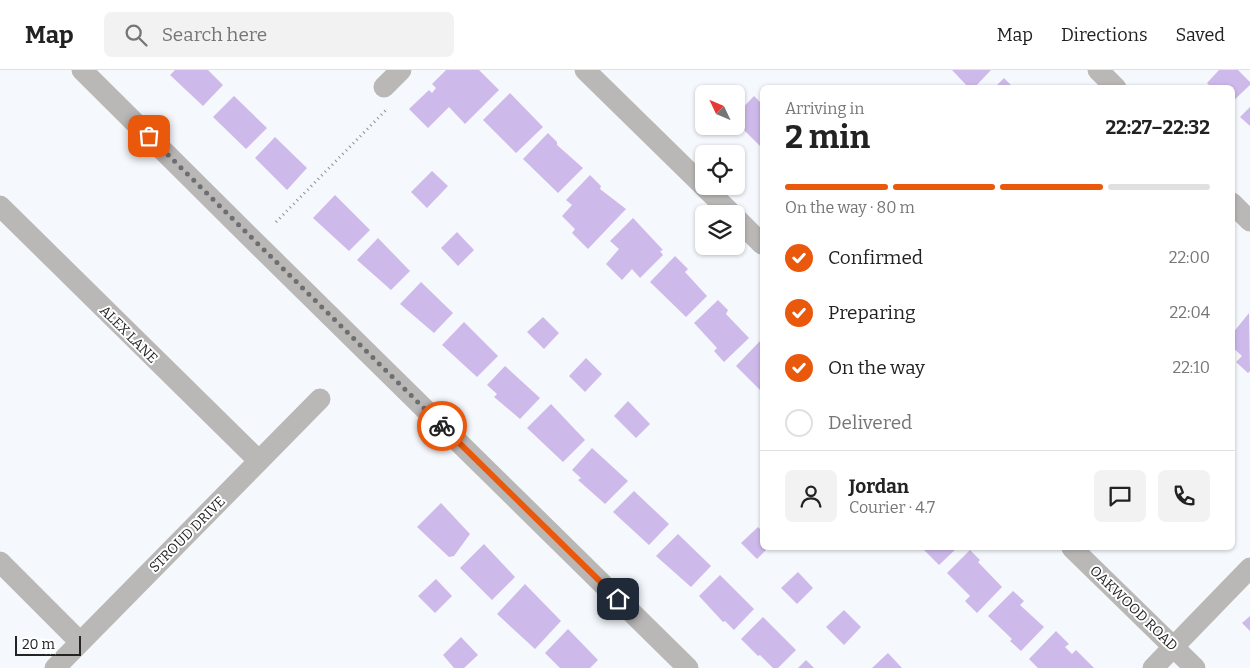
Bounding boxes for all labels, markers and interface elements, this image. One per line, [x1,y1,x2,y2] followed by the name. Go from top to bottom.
[104,12,454,57] search box
[25,21,74,49] text: Map
[122,21,150,49] icon: search
[162,23,267,46] text: Search here
[997,24,1033,46] text: Map
[1061,24,1148,46] text: Directions
[1176,24,1225,46] text: Saved
[695,85,745,135] north arrow
[695,85,745,255] map controls
[785,99,864,118] text: Arriving in
[128,115,170,157] pin
[1105,116,1210,139] text: 22:27–22:32
[785,118,870,156] text: 2 min
[135,122,163,150] icon: bag
[695,145,745,195] button: locate
[785,198,915,217] text: On the way · 80 m
[695,205,745,255] button: layers
[785,244,813,272] icon: check
[828,246,923,269] text: Confirmed
[1169,248,1210,267] text: 22:00
[785,299,813,327] icon: check
[828,301,916,324] text: Preparing
[96,302,161,367] street label: ALEX LANE
[1170,303,1210,322] text: 22:04
[785,354,813,382] icon: check
[828,356,925,379] text: On the way
[1172,358,1210,377] text: 22:10
[417,401,467,451] courier
[828,411,912,434] text: Delivered
[428,412,456,440] icon: bike
[785,470,837,522] button: person
[1094,470,1146,522] button: chat
[1158,470,1210,522] button: phone
[849,475,909,498] text: Jordan
[146,493,229,576] street label: STROUD DRIVE
[849,498,935,517] text: Courier · 4.7
[1086,562,1181,654] street label: OAKWOOD ROAD
[597,578,639,620] pin
[604,585,632,613] icon: home
[15,633,81,656] scale bar
[22,636,55,653] text: 20 m

